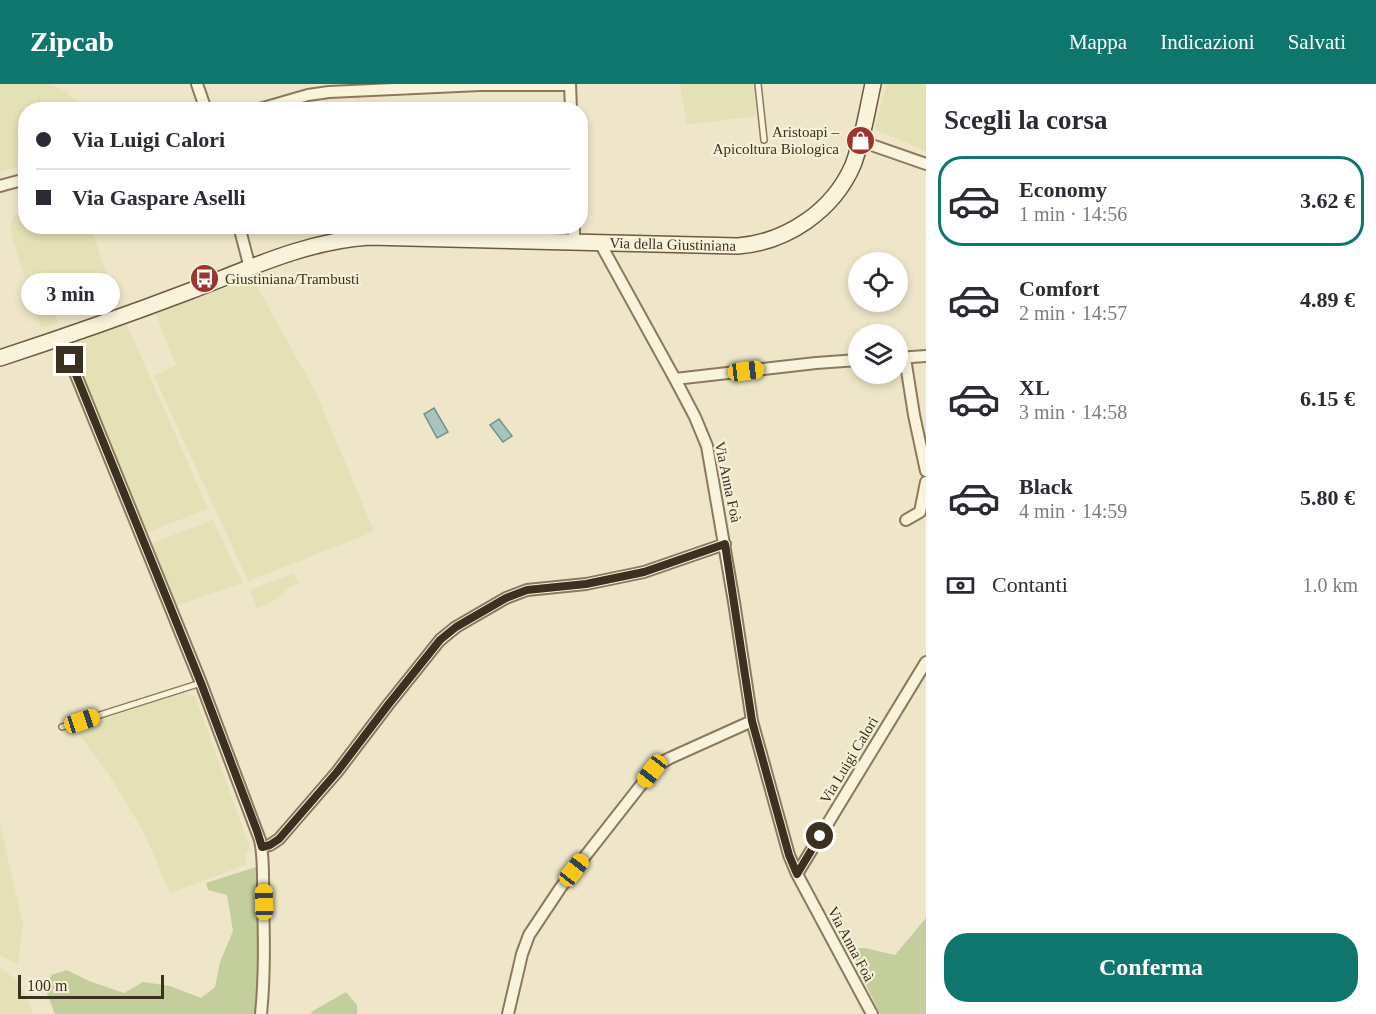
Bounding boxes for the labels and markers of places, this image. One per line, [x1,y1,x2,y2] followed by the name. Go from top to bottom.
[713,124,839,157] place label: Aristoapi – Apicoltura Biologica
[844,125,876,157] shop icon: Aristoapi – Apicoltura Biologica
[188,263,220,295] bus stop icon: Giustiniana/Trambusti
[225,271,359,287] place label: Giustiniana/Trambusti

